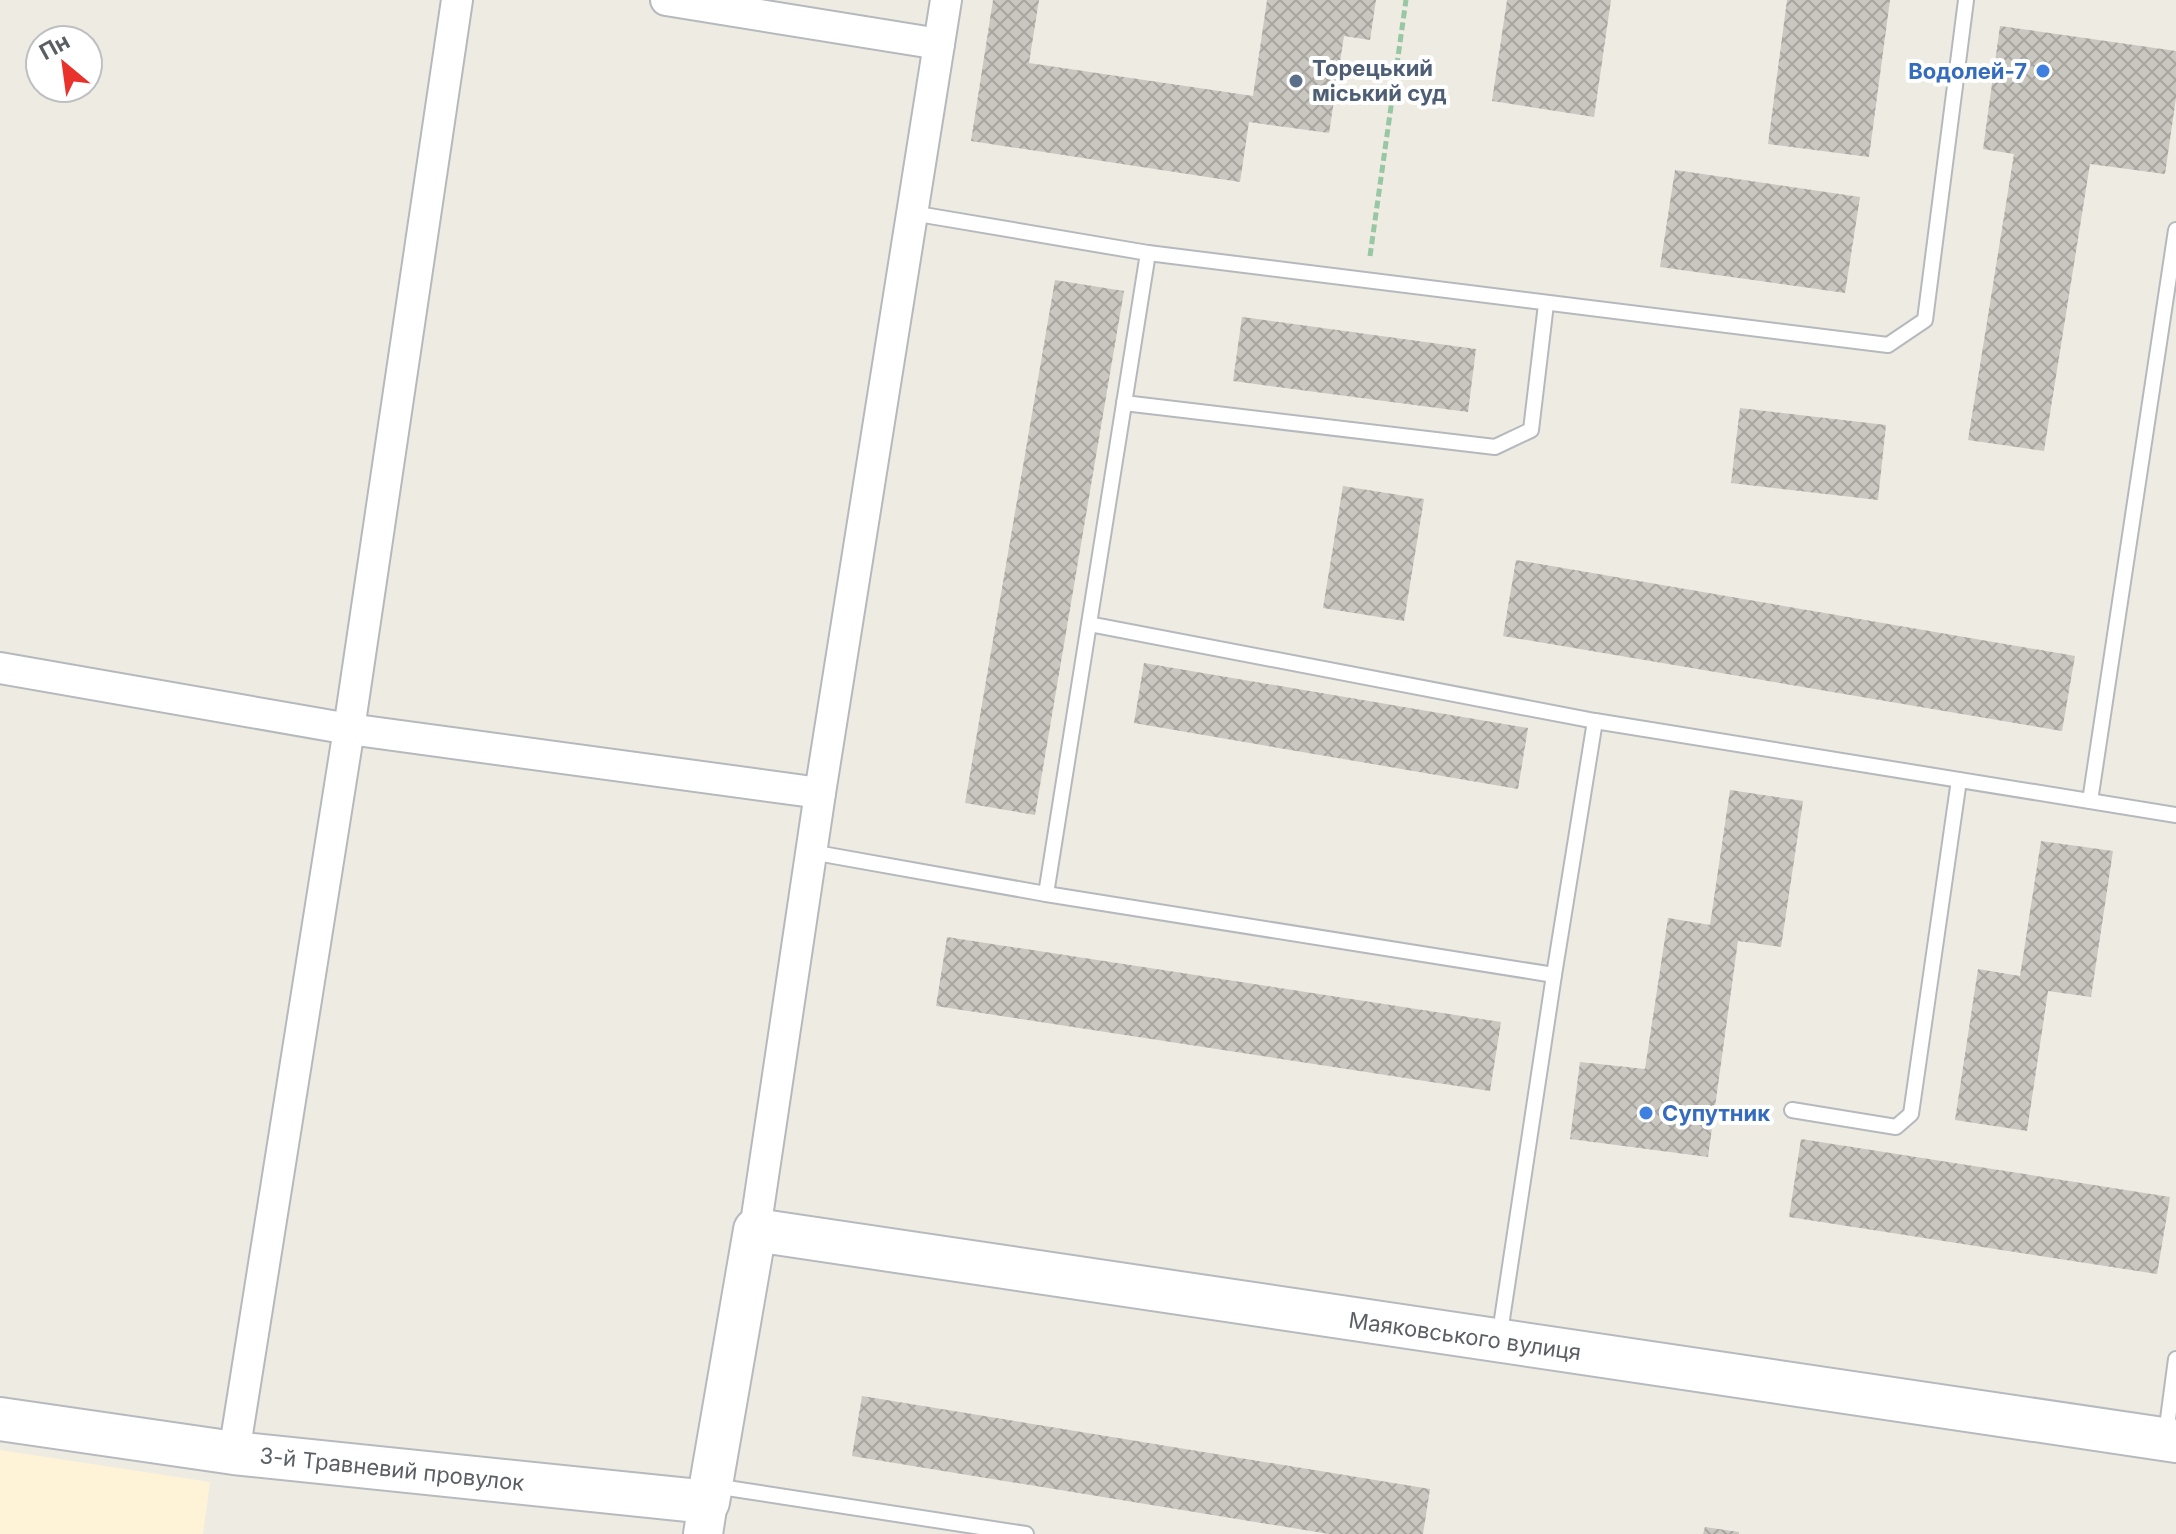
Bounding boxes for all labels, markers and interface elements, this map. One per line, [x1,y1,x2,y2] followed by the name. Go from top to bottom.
[24,24,104,104] north arrow
[35,28,74,65] text: Пн
[1312,55,1447,106] place label: Торецький міський суд
[1908,58,2027,84] place label: Водолей-7
[2034,62,2052,80] marker: Водолей-7
[1287,72,1305,90] marker: Торецький міський суд
[1662,1100,1770,1126] place label: Супутник
[1637,1104,1655,1122] marker: Супутник
[1347,1307,1583,1365] street label: Маяковського вулиця
[258,1442,526,1496] street label: 3-й Травневий провулок

